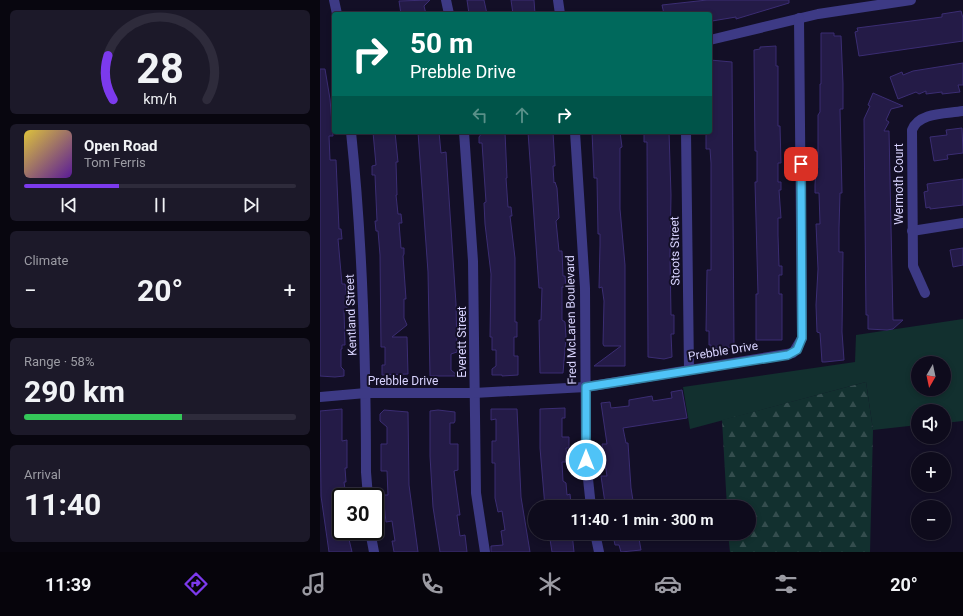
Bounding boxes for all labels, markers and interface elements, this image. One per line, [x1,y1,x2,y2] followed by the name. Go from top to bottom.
[410,27,473,60] text: 50 m
[344,28,396,80] icon: right
[136,44,184,93] text: 28
[410,61,516,82] text: Prebble Drive
[143,91,177,107] text: km/h
[469,104,491,126] icon: left
[511,104,533,126] icon: ahead
[553,104,575,126] icon: right
[84,137,158,155] text: Open Road
[892,143,906,225] street label: Wermoth Court
[784,147,818,181] pin
[790,153,812,175] icon: arrive
[84,155,146,170] text: Tom Ferris
[58,194,80,216] icon: previous
[149,194,171,216] icon: pause
[240,194,262,216] icon: next
[667,216,683,286] street label: Stoots Street
[24,253,68,268] text: Climate
[563,255,579,385] street label: Fred McLaren Boulevard
[137,273,183,308] text: 20°
[343,274,359,356] street label: Kentland Street
[24,278,37,303] text: −
[284,278,296,303] text: +
[455,306,469,378] street label: Everett Street
[687,339,759,363] street label: Prebble Drive
[24,354,94,369] text: Range · 58%
[911,356,951,396] north arrow
[911,356,951,540] map controls
[24,374,125,409] text: 290 km
[368,374,438,388] street label: Prebble Drive
[911,404,951,444] button: sound
[565,439,607,481] position arrow
[911,452,951,492] button: +
[24,467,61,482] text: Arrival
[24,487,101,522] text: 11:40
[332,488,384,540] speed limit sign: 30
[911,500,951,540] button: −
[571,511,713,529] text: 11:40 · 1 min · 300 m
[182,570,210,598] icon: directions
[300,570,328,598] icon: music
[418,570,446,598] icon: phone
[536,570,564,598] icon: climate
[654,570,682,598] icon: car
[772,570,800,598] icon: filters
[45,574,91,595] text: 11:39
[890,574,918,595] text: 20°

